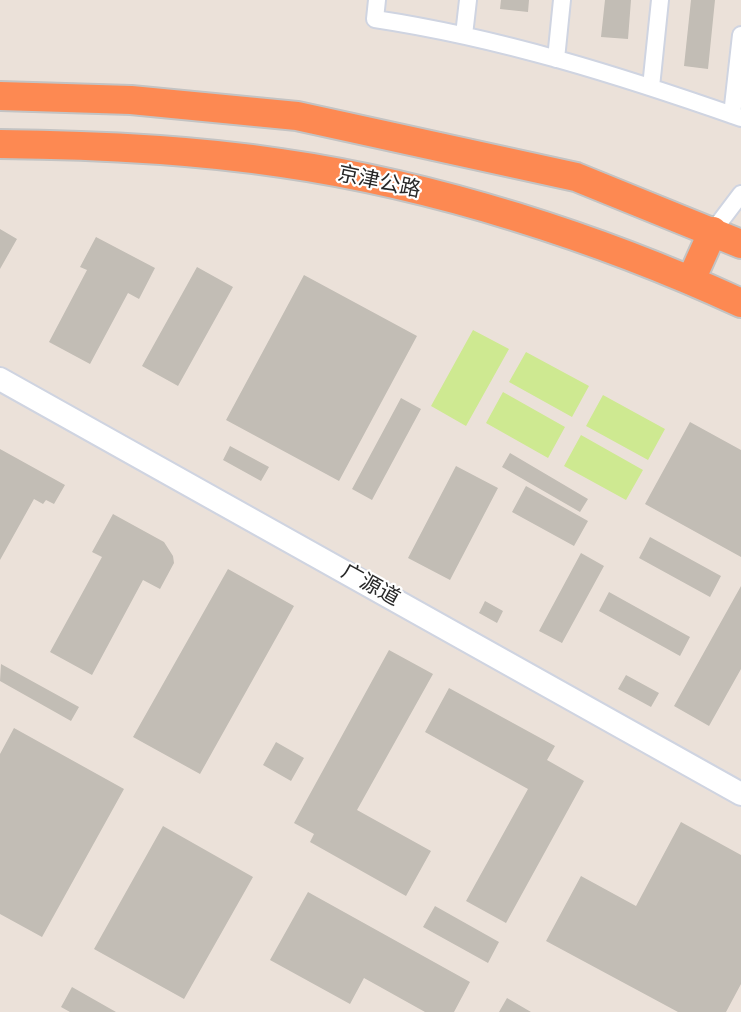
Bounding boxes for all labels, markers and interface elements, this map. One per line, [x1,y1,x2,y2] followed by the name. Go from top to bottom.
[335,162,423,204] street label: 京津公路
[336,560,404,612] street label: 广源道

